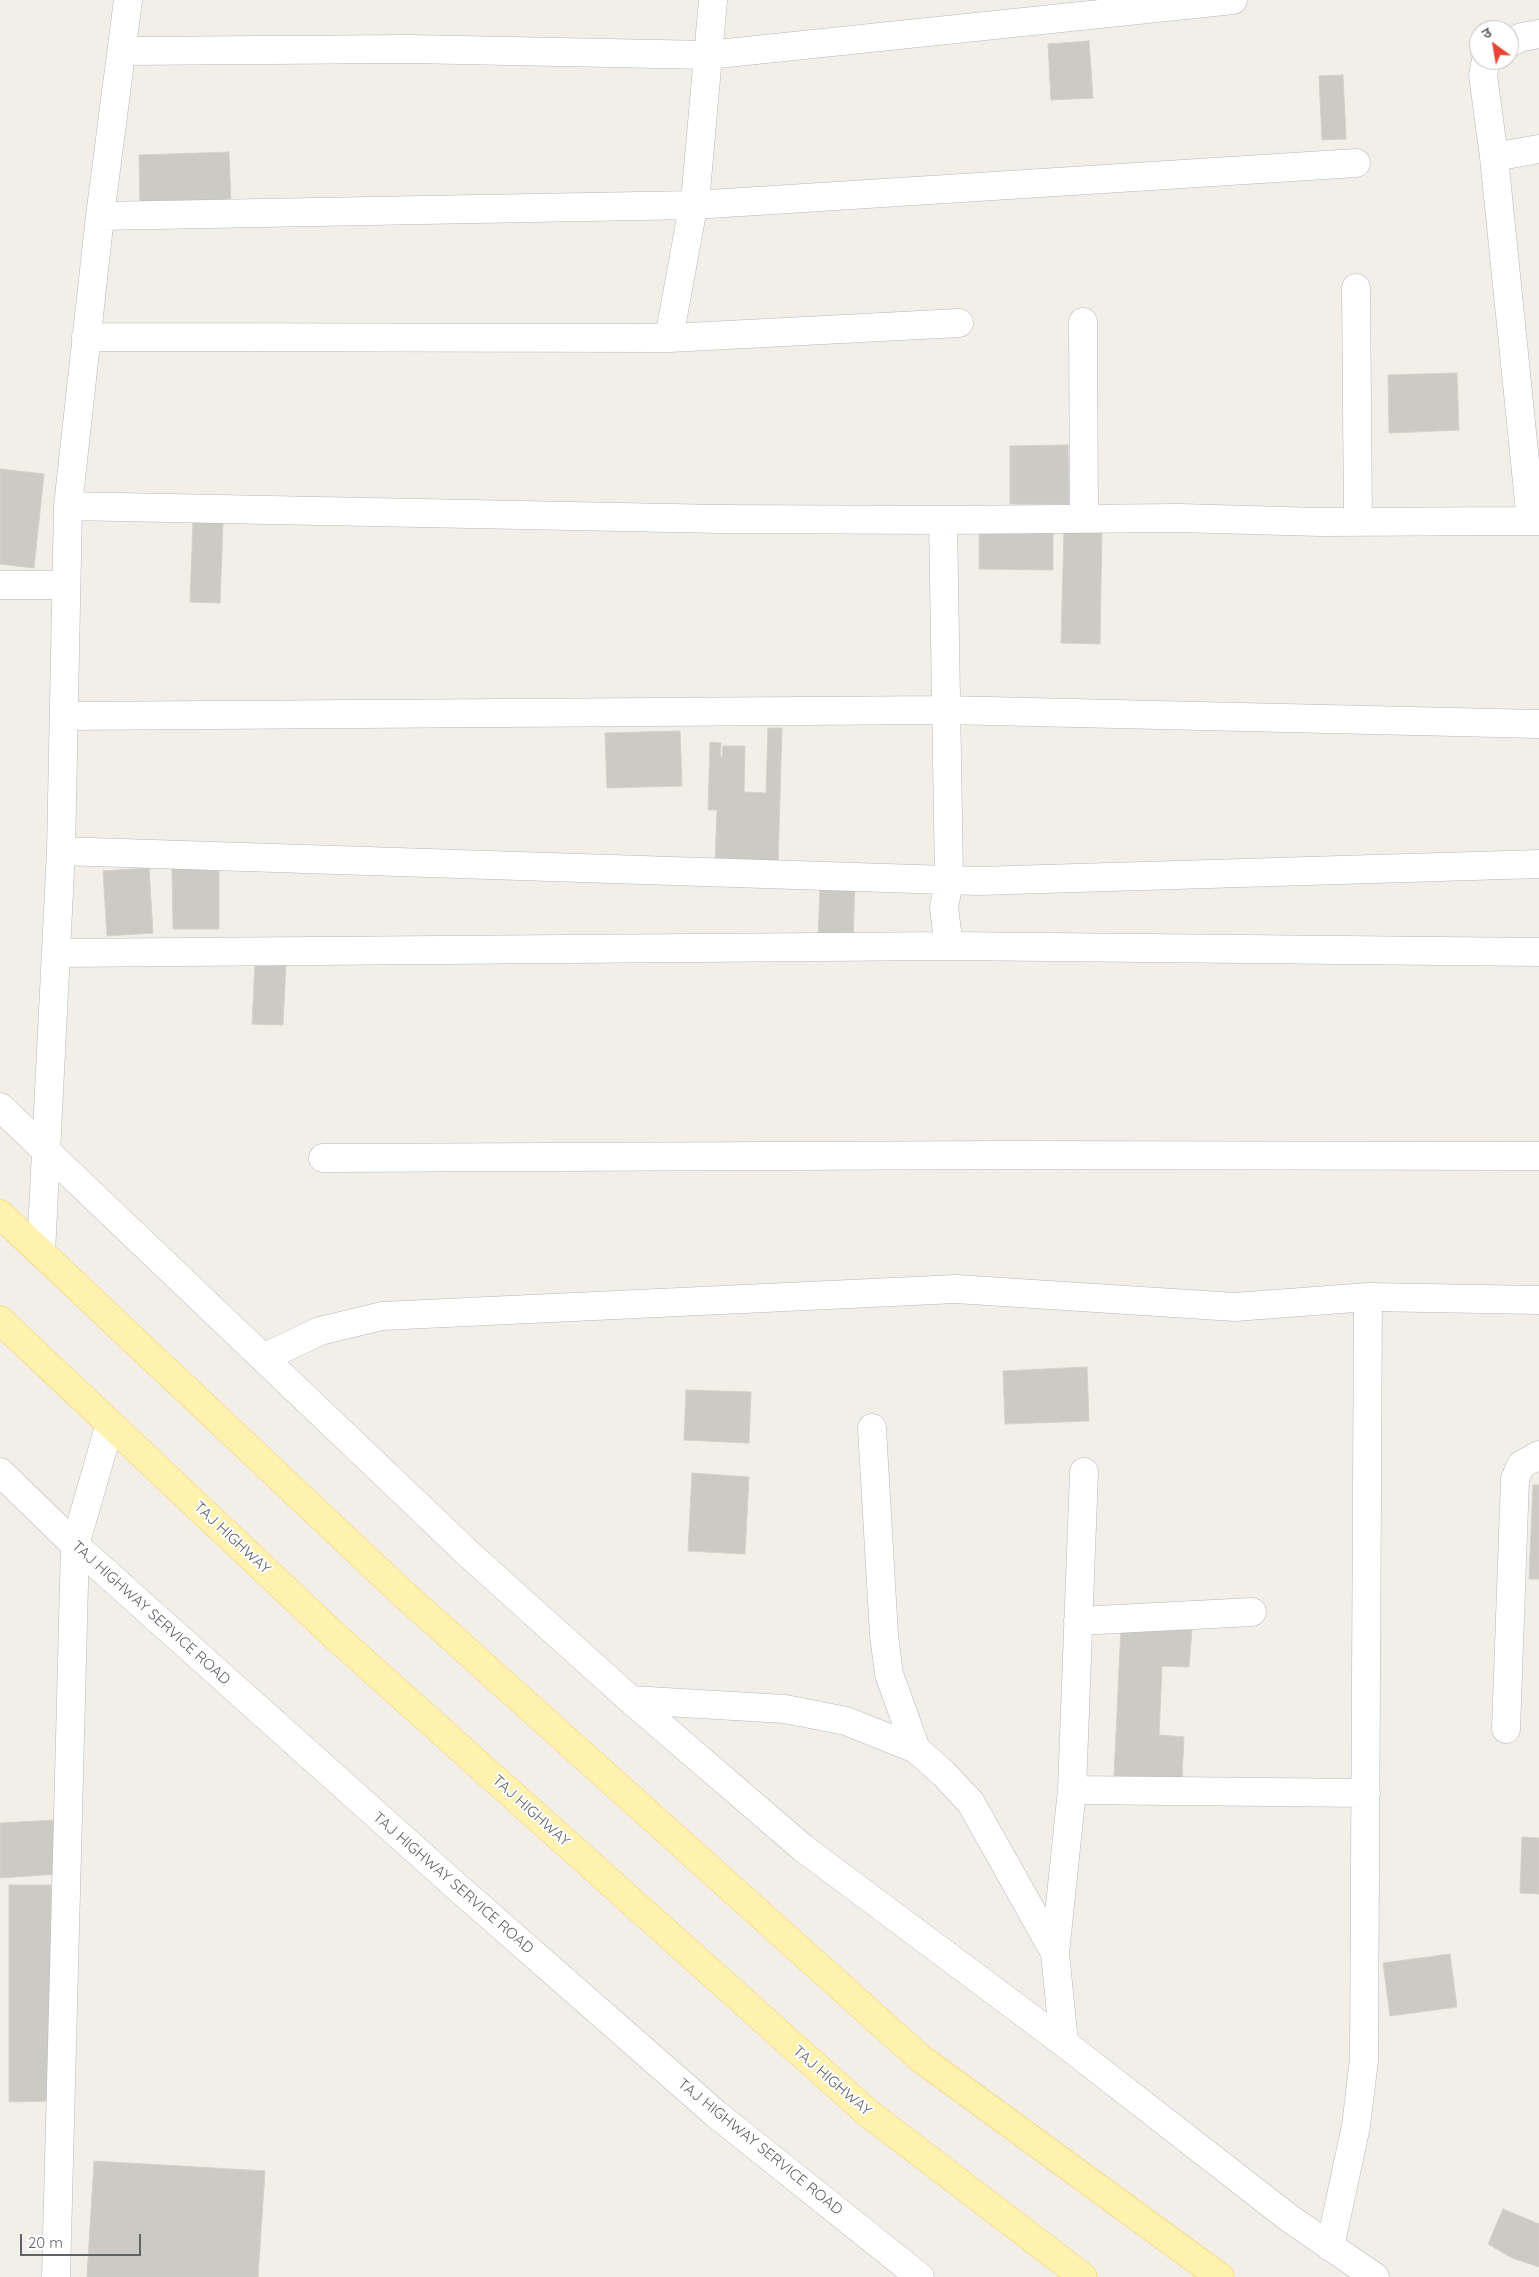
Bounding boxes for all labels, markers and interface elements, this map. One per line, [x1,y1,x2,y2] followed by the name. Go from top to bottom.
[1469,20,1519,70] north arrow
[1478,23,1495,43] text: उ
[190,1498,274,1578] street label: TAJ HIGHWAY
[68,1537,234,1689] street label: TAJ HIGHWAY SERVICE ROAD
[489,1772,573,1850] street label: TAJ HIGHWAY
[369,1808,537,1958] street label: TAJ HIGHWAY SERVICE ROAD
[789,2042,875,2120] street label: TAJ HIGHWAY
[674,2075,846,2219] street label: TAJ HIGHWAY SERVICE ROAD
[22,2224,144,2256] scale bar
[28,2233,63,2252] text: 20 m

